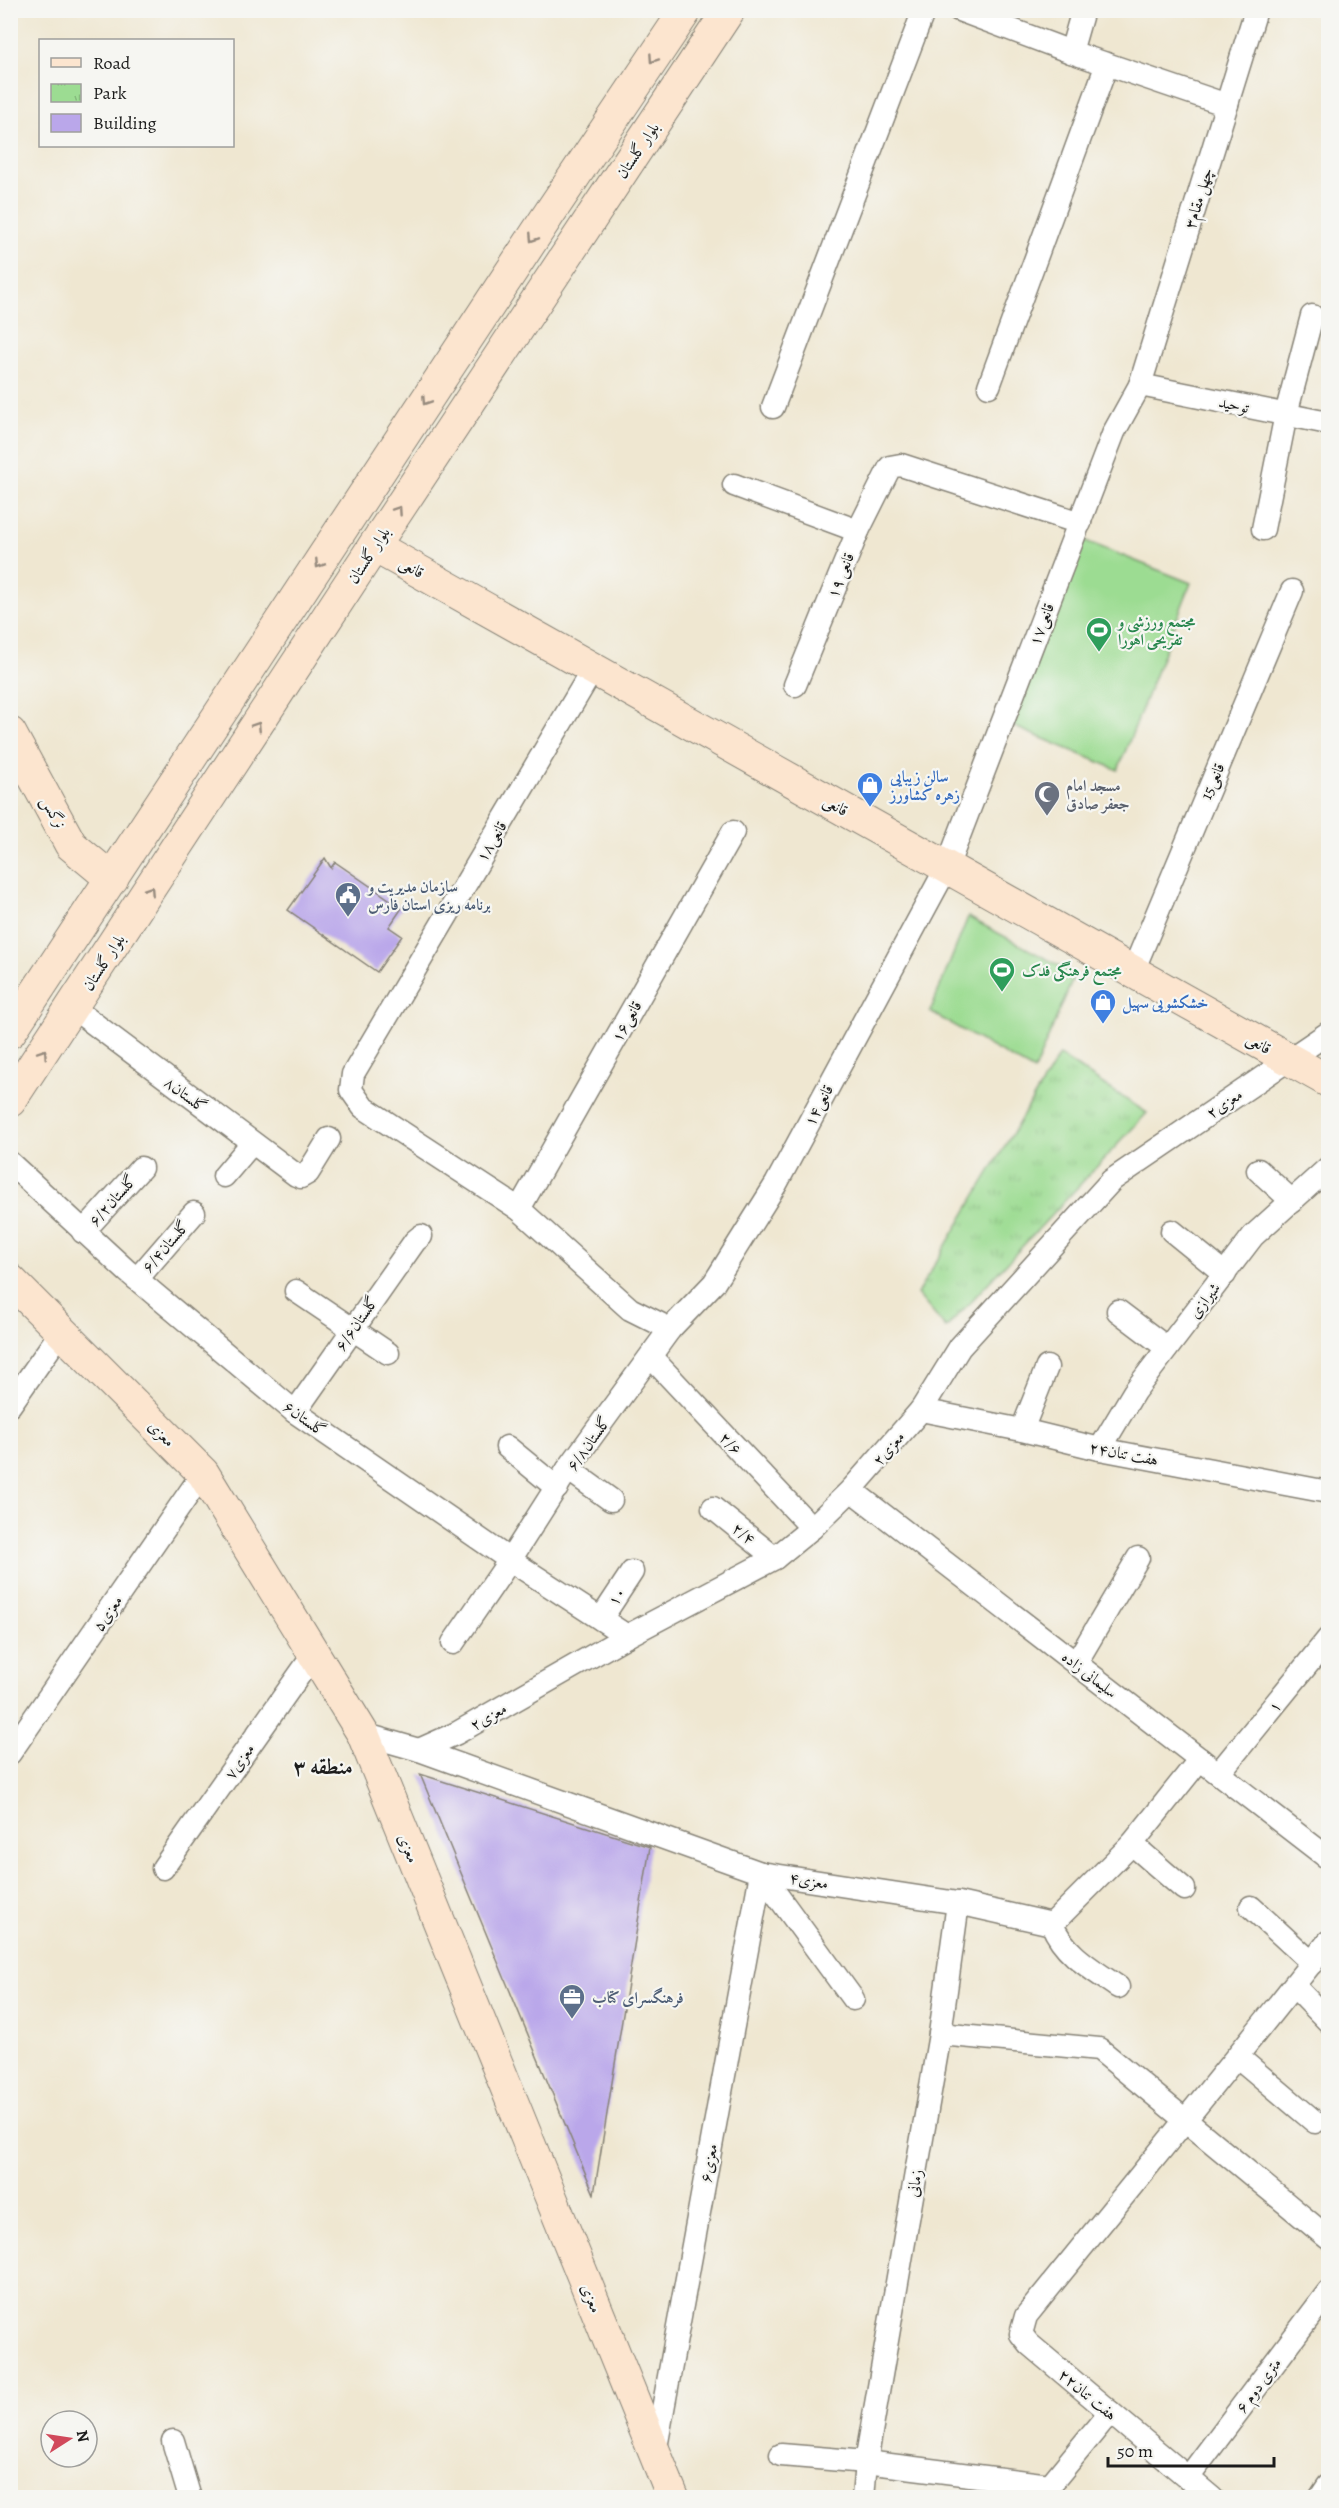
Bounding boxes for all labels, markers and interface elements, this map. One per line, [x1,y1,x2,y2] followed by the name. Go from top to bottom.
[39,39,234,147] legend
[93,51,131,75] text: Road
[649,52,660,63] one-way arrow
[93,81,127,105] text: Park
[93,111,157,135] text: Building
[611,118,665,183] street label: بلوار گلستان
[1179,165,1222,232] street label: چهل مقام۳
[528,232,540,242] one-way arrow
[1217,391,1252,419] street label: توحید
[421,395,433,405] one-way arrow
[391,506,402,517] one-way arrow
[342,523,395,588] street label: بلوار گلستان
[822,549,860,601] street label: قانعی ۱۹
[395,552,428,584] street label: قانعی
[314,558,326,568] one-way arrow
[1024,600,1060,649] street label: ۱۷قانعی
[1116,611,1196,651] place label: مجتمع ورزشی و تفریحی اهورا
[1084,615,1114,653] sports icon: مجتمع ورزشی و تفریحی اهورا
[249,722,260,733] one-way arrow
[1195,760,1230,803] street label: 15قانعی
[888,766,961,806] place label: سالن زیبایی زهره کشاورز
[855,770,885,808] shop icon: سالن زیبایی زهره کشاورز
[1066,775,1130,815] place label: مسجد امام جعفر صادق
[1032,779,1062,817] mosque icon: مسجد امام جعفر صادق
[819,790,852,822] street label: قانعی
[35,792,71,833] street label: نرگس
[471,817,513,866] street label: ۱۸قانعی
[366,876,491,916] place label: سازمان مدیریت و برنامه ریزی استان فارس
[333,880,363,918] public building icon: سازمان مدیریت و برنامه ریزی استان فارس
[143,885,154,896] one-way arrow
[77,930,130,995] street label: بلوار گلستان
[987,955,1017,993] sports icon: مجتمع فرهنگی فدک
[1022,960,1122,986] place label: مجتمع فرهنگی فدک
[1088,987,1118,1025] shop icon: خشکشویی سهیل
[1122,992,1209,1014] place label: خشکشویی سهیل
[606,997,647,1046] street label: ۱۶قانعی
[1242,1028,1275,1060] street label: قانعی
[36,1048,47,1059] one-way arrow
[160,1072,211,1118] street label: گلستان۸
[799,1081,839,1130] street label: ۱۴قانعی
[1202,1084,1247,1124] street label: ۲معزی
[84,1170,142,1231] street label: ۶/۲گلستان
[137,1216,194,1277] street label: ۶/۴گلستان
[1184,1278,1226,1323] street label: شیرازی
[330,1292,384,1355] street label: ۶/۶گلستان
[279,1396,330,1442] street label: گلستان۶
[562,1412,616,1475] street label: ۶/۸گلستان
[143,1415,180,1452] street label: معزی
[714,1427,746,1460] street label: ۲/۶
[868,1427,910,1471] street label: ۲معزی
[1087,1437,1160,1471] street label: هفت تنان۲۴
[727,1518,760,1550] street label: ۲/۴
[603,1583,631,1610] street label: ۱۰
[88,1591,128,1636] street label: ۵معزی
[1057,1646,1122,1703] street label: سلیمانی زاده
[1263,1696,1286,1717] street label: ۱
[466,1698,511,1736] street label: ۲معزی
[220,1739,260,1784] street label: ۷معزی
[293,1752,353,1782] district label: منطقه ۳
[392,1830,424,1866] street label: معزی
[788,1867,830,1895] street label: ۴معزی
[557,1982,587,2020] office icon: فرهنگسرای کتاب
[592,1987,684,2009] place label: فرهنگسرای کتاب
[695,2142,723,2184] street label: ۶معزی
[902,2167,928,2199] street label: زمانی
[575,2280,607,2316] street label: معزی
[1231,2354,1289,2419] street label: ۶ متری دوم
[1054,2364,1121,2426] street label: ۲۲هفت تنان
[39,2409,99,2469] north arrow
[71,2428,95,2444] text: N
[1108,2430,1274,2468] scale bar
[1117,2439,1153,2463] text: 50 m

